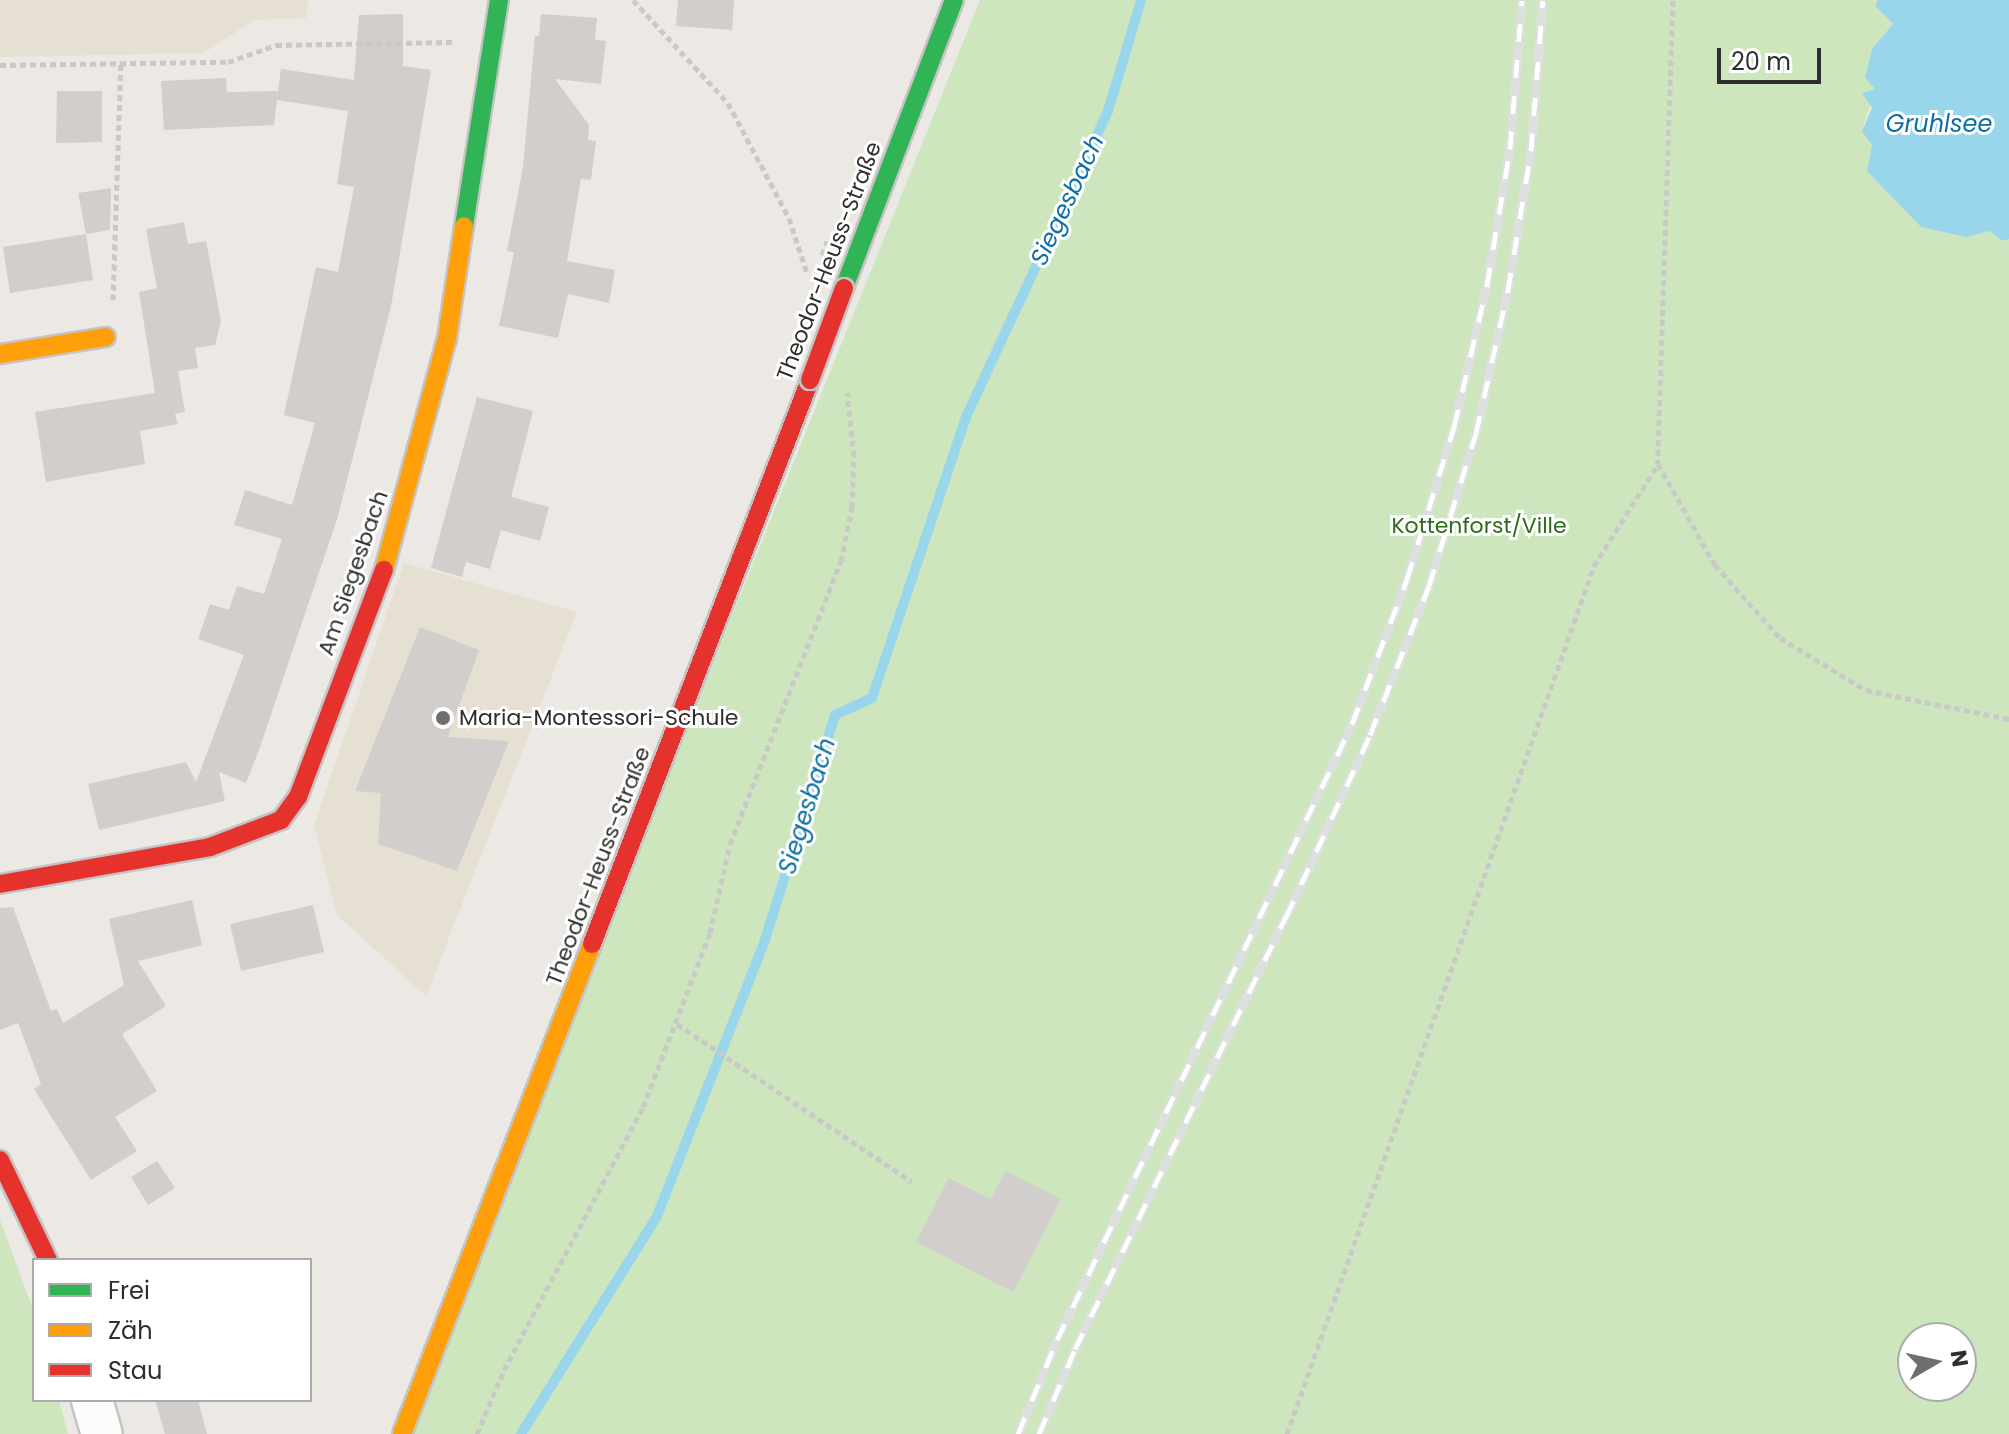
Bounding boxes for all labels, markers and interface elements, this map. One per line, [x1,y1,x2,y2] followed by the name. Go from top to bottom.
[1721,32,1825,82] scale bar
[1731,45,1791,78] text: 20 m
[1886,110,1992,138] water label: Gruhlsee
[1024,130,1110,270] water label: Siegesbach
[771,138,887,384] street label: Theodor-Heuss-Straße
[312,487,394,659] street label: Am Siegesbach
[1391,513,1567,539] park label: Kottenforst/Ville
[459,705,738,731] place label: Maria-Montessori-Schule
[434,709,452,727] marker: Maria-Montessori-Schule
[773,734,841,878] water label: Siegesbach
[540,743,656,989] street label: Theodor-Heuss-Straße
[32,1258,312,1402] legend
[108,1274,150,1307] text: Frei
[108,1314,153,1347] text: Zäh
[1897,1322,1977,1402] north arrow
[1943,1348,1976,1369] text: N
[108,1354,162,1387] text: Stau

